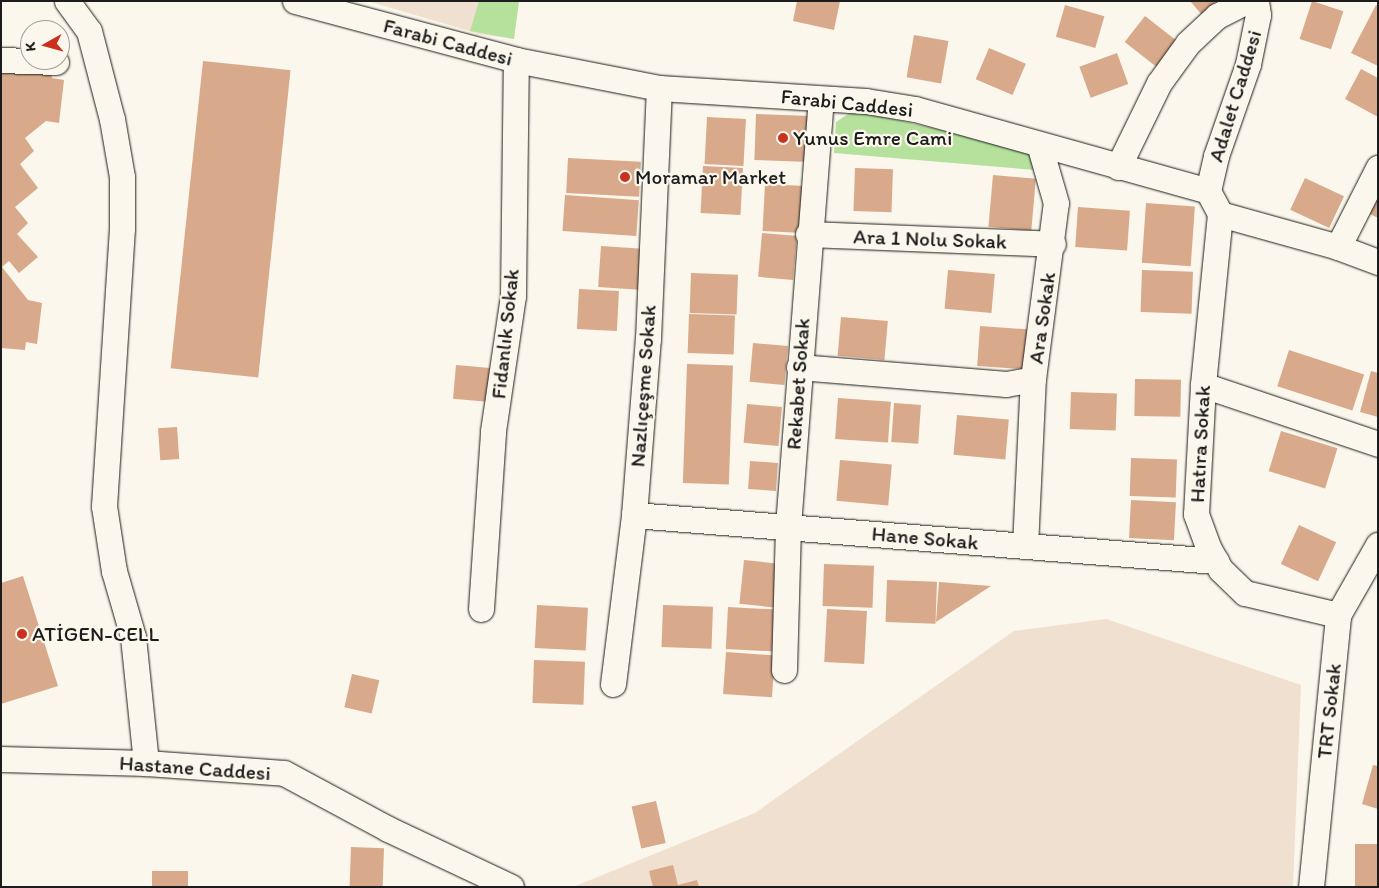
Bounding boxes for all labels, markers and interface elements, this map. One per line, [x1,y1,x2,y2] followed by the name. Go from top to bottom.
[381,13,515,71] street label: Farabi Caddesi
[20,20,70,70] north arrow
[1203,27,1267,165] street label: Adalet Caddesi
[22,41,40,52] text: K
[780,84,914,122] street label: Farabi Caddesi
[793,125,953,151] place label: Yunus Emre Cami
[777,132,789,144] marker: Yunus Emre Cami
[635,164,786,190] place label: Moramar Market
[619,171,631,183] marker: Moramar Market
[853,224,1007,254] street label: Ara 1 Nolu Sokak
[486,268,524,400] street label: Fidanlık Sokak
[1023,271,1061,365] street label: Ara Sokak
[625,304,661,468] street label: Nazlıçeşme Sokak
[781,317,815,451] street label: Rekabet Sokak
[1184,385,1216,503] street label: Hatıra Sokak
[871,521,979,555] street label: Hane Sokak
[32,621,159,647] place label: ATİGEN-CELL
[16,628,28,640] marker: ATİGEN-CELL
[1311,662,1347,760] street label: TRT Sokak
[118,750,272,786] street label: Hastane Caddesi

